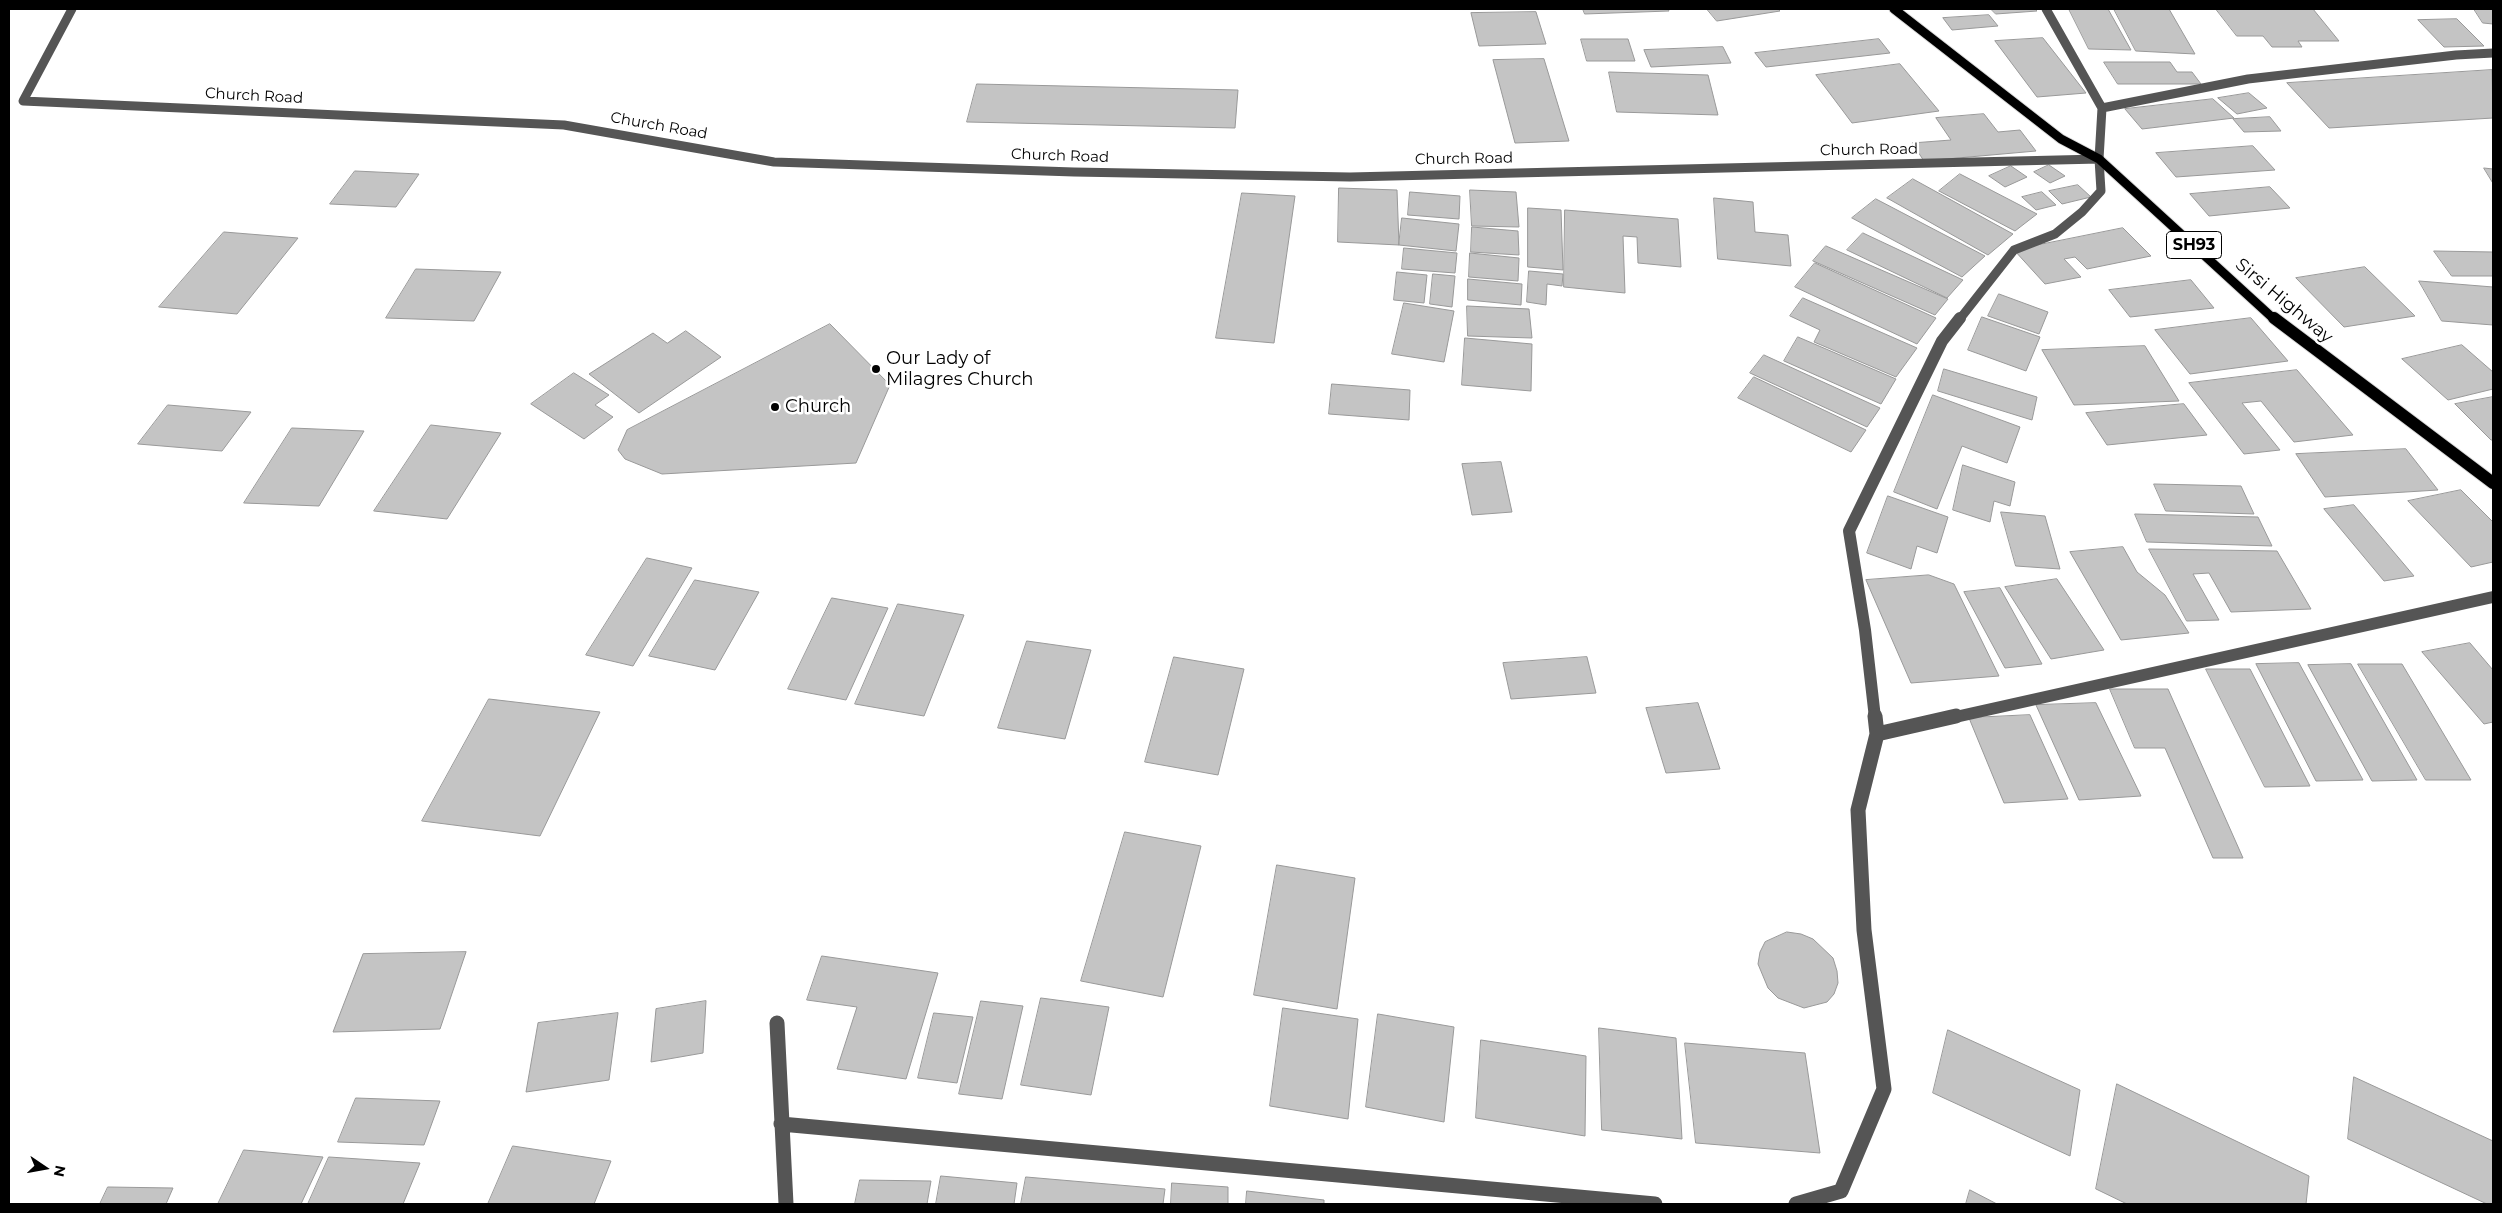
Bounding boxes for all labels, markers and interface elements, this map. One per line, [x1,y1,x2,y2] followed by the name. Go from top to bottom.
[204,84,304,108] street label: Church Road
[609,109,709,143] street label: Church Road
[1820,140,1918,160] street label: Church Road
[1011,145,1109,167] street label: Church Road
[1415,149,1513,169] street label: Church Road
[2166,232,2222,258] road number: SH93
[2231,254,2337,348] street label: Sirsi Highway
[886,348,1033,390] place label: Our Lady of Milagres Church
[870,363,882,375] marker: Our Lady of Milagres Church
[785,396,851,418] place label: Church
[769,401,781,413] marker: Church
[20,1143,70,1193] north arrow
[50,1164,70,1179] text: N

